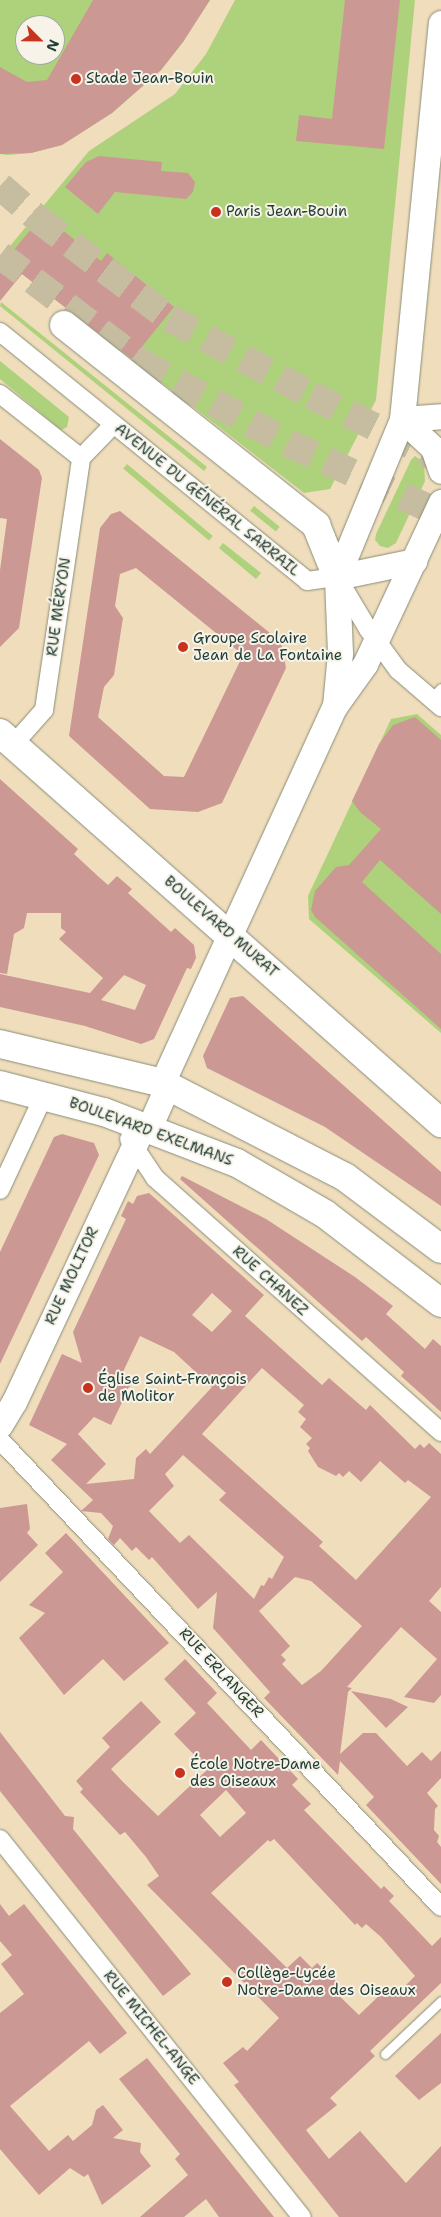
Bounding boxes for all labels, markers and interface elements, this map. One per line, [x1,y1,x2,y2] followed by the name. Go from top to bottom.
[15,15,65,65] north arrow
[42,37,63,54] text: N
[86,70,214,88] place label: Stade Jean-Bouin
[70,73,82,85] marker: Stade Jean-Bouin
[226,203,347,221] place label: Paris Jean-Bouin
[210,206,222,218] marker: Paris Jean-Bouin
[111,420,303,580] street label: AVENUE DU GÉNÉRAL SARRAIL
[43,557,75,657] street label: RUE MÉRYON
[193,629,342,664] place label: Groupe Scolaire Jean de La Fontaine
[177,641,189,653] marker: Groupe Scolaire Jean de La Fontaine
[160,872,282,982] street label: BOULEVARD MURAT
[67,1094,235,1170] street label: BOULEVARD EXELMANS
[41,1224,103,1328] street label: RUE MOLITOR
[229,1242,311,1320] street label: RUE CHANEZ
[98,1370,247,1405] place label: Église Saint-François de Molitor
[82,1382,94,1394] marker: Église Saint-François de Molitor
[175,1625,267,1721] street label: RUE ERLANGER
[190,1755,321,1790] place label: École Notre-Dame des Oiseaux
[174,1767,186,1779] marker: École Notre-Dame des Oiseaux
[237,1964,416,1999] place label: Collège-Lycée Notre-Dame des Oiseaux
[99,1967,203,2089] street label: RUE MICHEL-ANGE
[221,1976,233,1988] marker: Collège-Lycée Notre-Dame des Oiseaux

